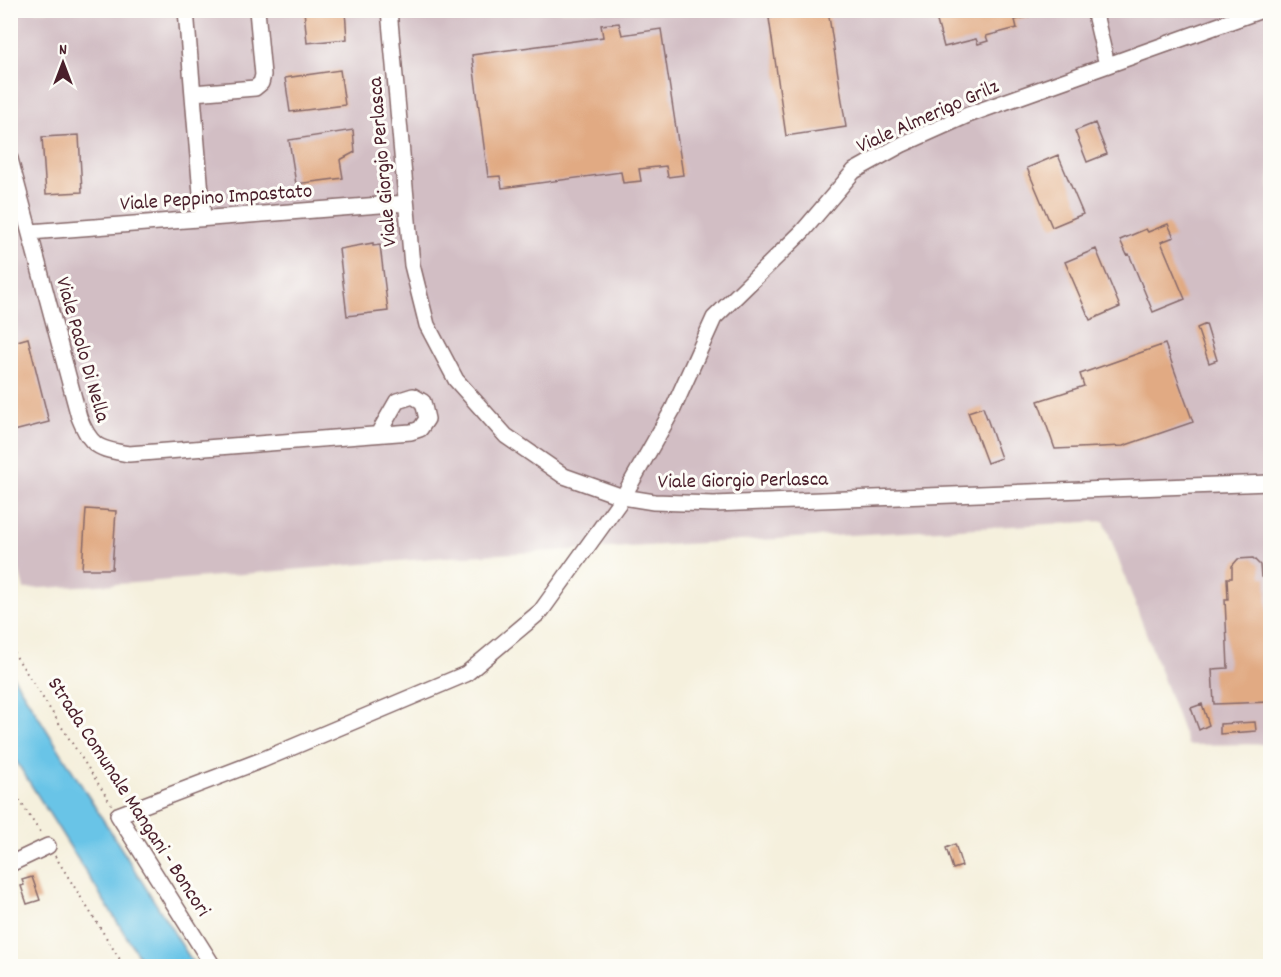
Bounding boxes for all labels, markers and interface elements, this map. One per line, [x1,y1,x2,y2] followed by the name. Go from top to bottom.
[33,33,93,93] north arrow
[59,39,67,62] text: N
[852,73,1004,163] street label: Viale Almerigo Grilz
[362,75,406,248] street label: Viale Giorgio Perlasca
[119,177,313,221] street label: Viale Peppino Impastato
[46,274,116,427] street label: Viale Paolo Di Nella
[658,465,830,498] street label: Viale Giorgio Perlasca
[38,672,217,924] street label: Strada Comunale Mangani - Boncori

